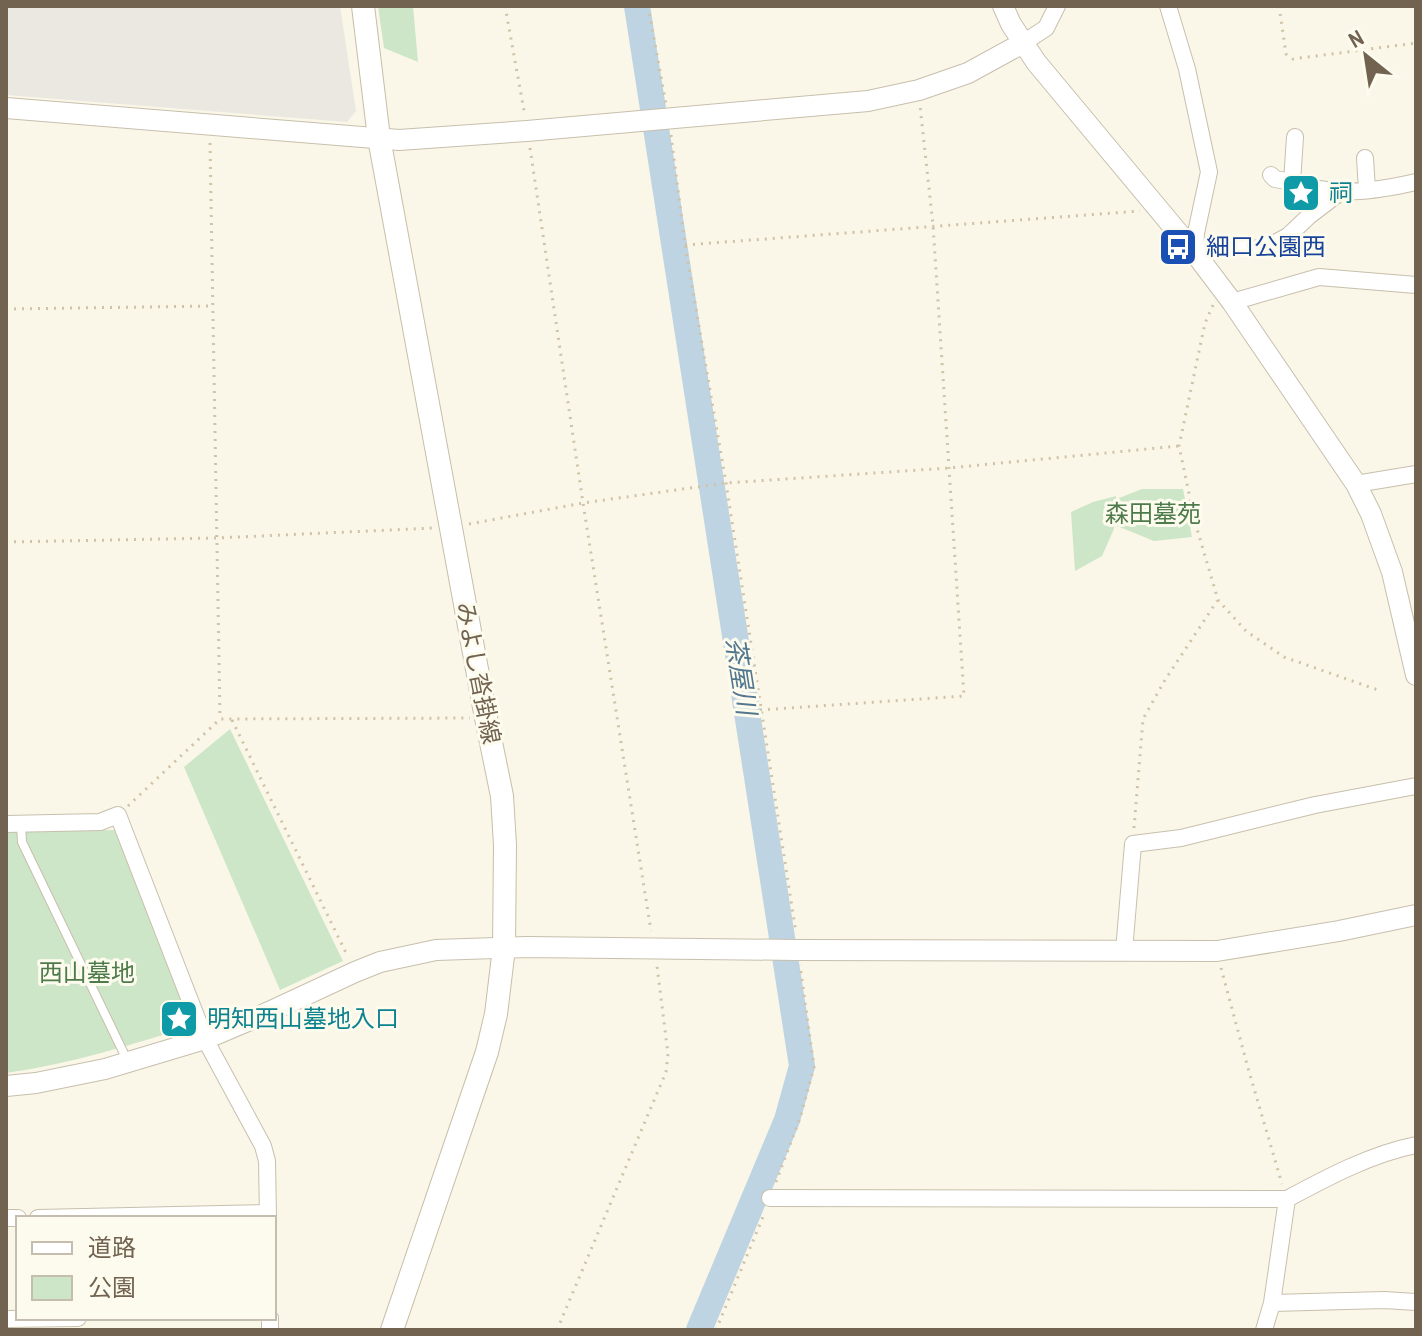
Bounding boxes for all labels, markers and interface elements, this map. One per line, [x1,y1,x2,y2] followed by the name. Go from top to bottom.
[1326,16,1406,96] north arrow
[1343,22,1369,55] text: N
[1280,172,1322,214] place icon: 祠
[1329,176,1353,208] place label: 祠
[1157,226,1199,268] bus stop icon: 細口公園西
[1206,230,1326,262] place label: 細口公園西
[1105,497,1201,529] park label: 森田墓苑
[450,599,508,747] street label: みよし沓掛線
[718,635,765,720] water label: 茶屋川
[39,956,135,988] park label: 西山墓地
[158,998,200,1040] place icon: 明知西山墓地入口
[207,1002,399,1034] place label: 明知西山墓地入口
[16,1216,276,1320] legend
[88,1231,136,1263] text: 道路
[88,1271,136,1303] text: 公園

